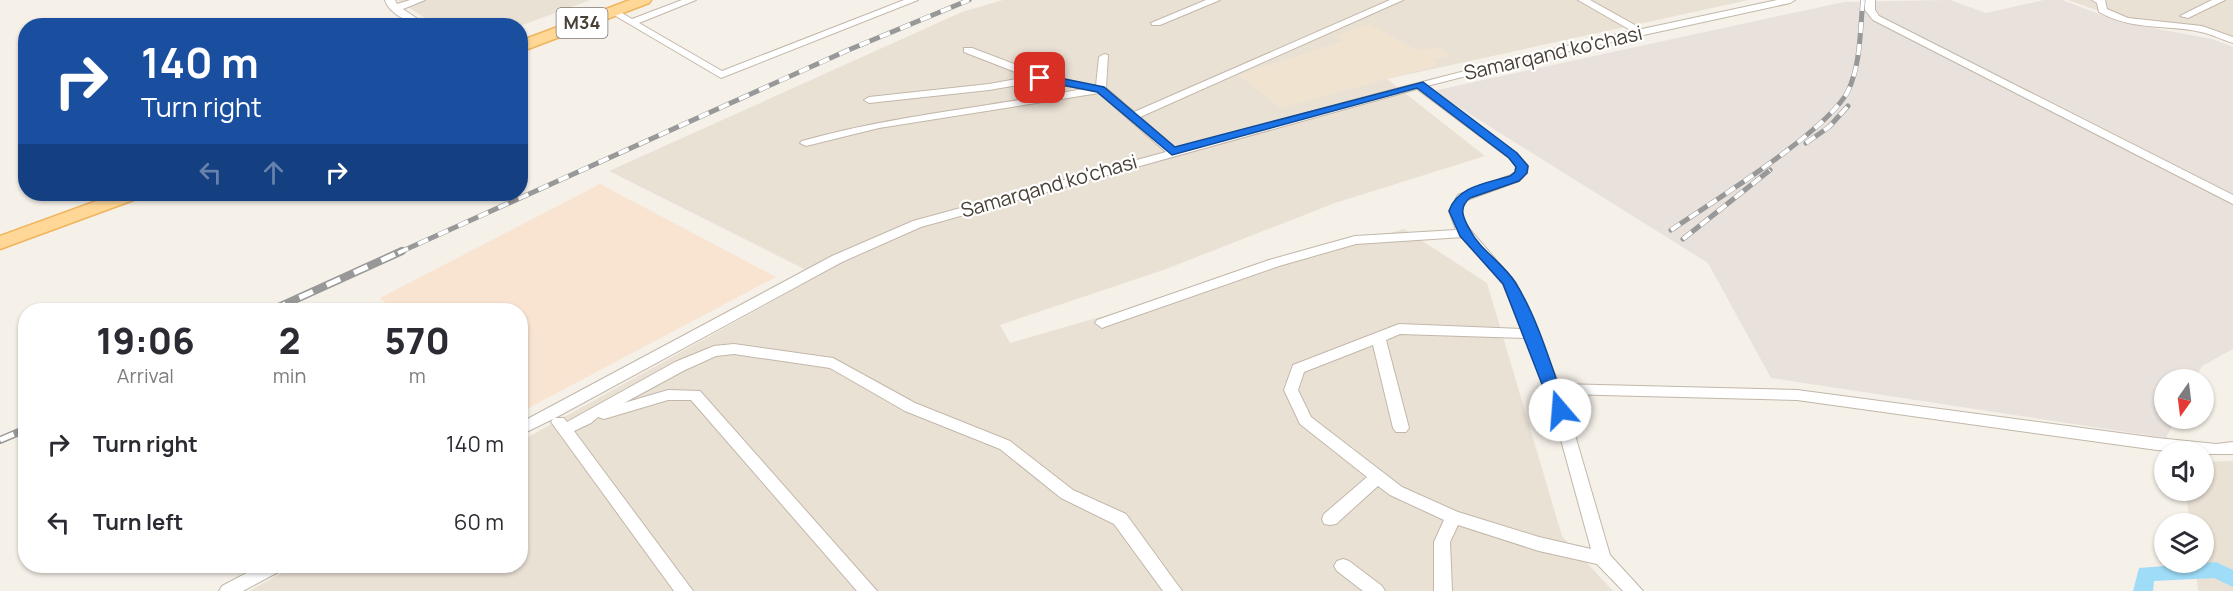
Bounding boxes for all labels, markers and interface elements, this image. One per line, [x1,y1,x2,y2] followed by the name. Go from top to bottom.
[556,8,608,38] road number: M34
[1461,19,1645,86] street label: Samarqand ko'chasi
[141,33,259,91] text: 140 m
[42,42,120,120] icon: right
[1014,52,1065,103] pin
[1023,61,1056,94] icon: arrive
[141,88,262,125] text: Turn right
[957,147,1140,224] street label: Samarqand ko'chasi
[194,156,227,189] icon: left
[257,156,290,189] icon: ahead
[320,156,353,189] icon: right
[96,316,195,365] text: 19:06
[279,316,300,365] text: 2
[385,316,450,365] text: 570
[117,362,174,389] text: Arrival
[273,362,306,389] text: min
[409,362,426,389] text: m
[2154,369,2214,429] north arrow
[2154,369,2214,573] map controls
[1528,378,1592,442] position arrow
[42,428,75,461] icon: right
[93,429,198,459] text: Turn right
[446,429,504,459] text: 140 m
[2154,441,2214,501] button: sound
[42,506,75,539] icon: left
[93,507,183,537] text: Turn left
[454,507,504,537] text: 60 m
[2154,513,2214,573] button: layers

